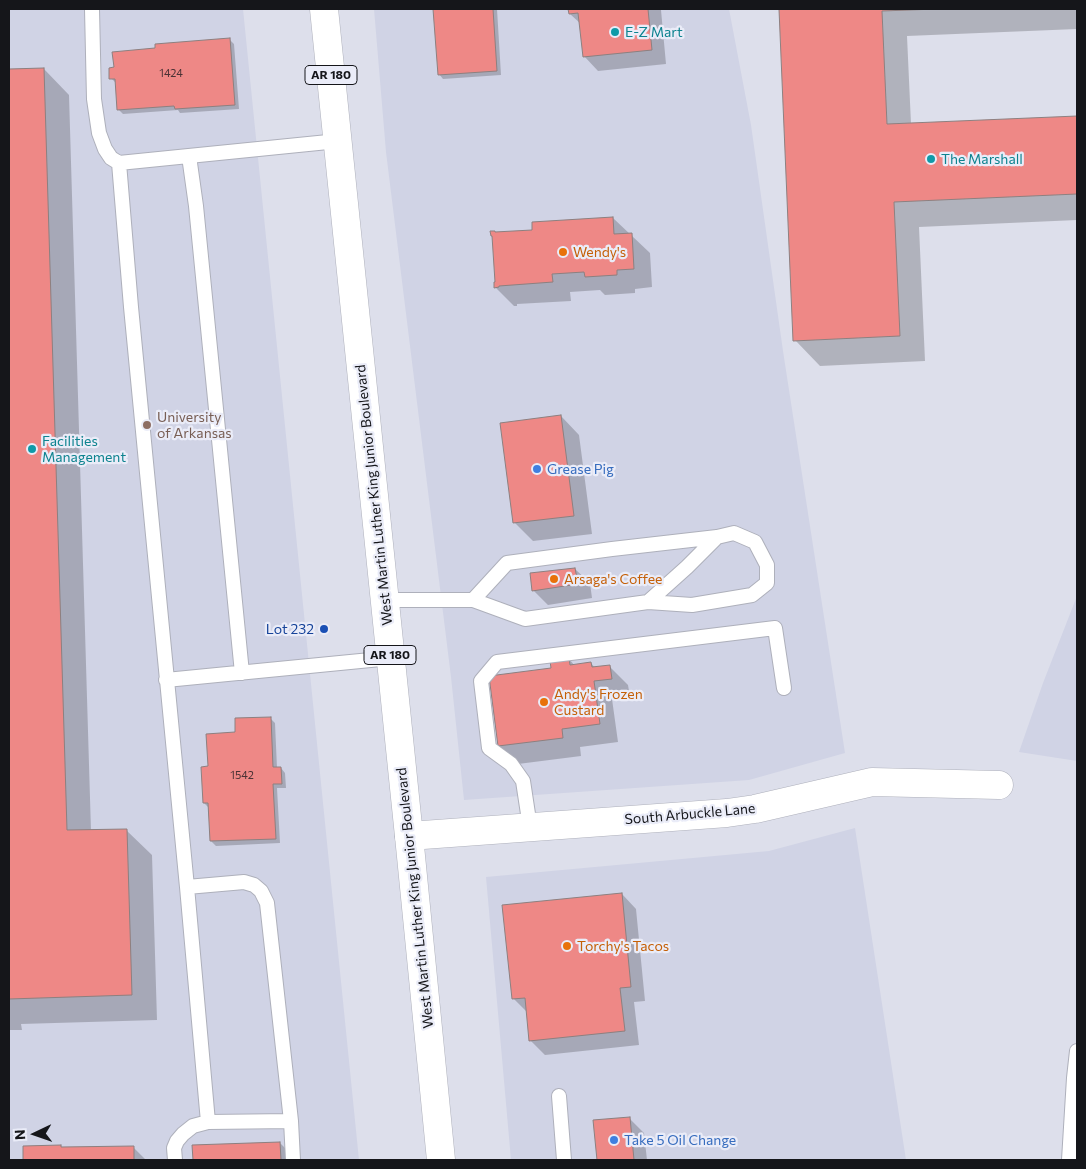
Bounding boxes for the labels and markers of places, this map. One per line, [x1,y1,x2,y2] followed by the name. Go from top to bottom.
[625,24,683,40] place label: E-Z Mart
[609,26,621,38] marker: E-Z Mart
[941,151,1023,167] place label: The Marshall
[925,153,937,165] marker: The Marshall
[573,244,626,260] place label: Wendy's
[557,246,569,258] marker: Wendy's
[157,409,232,442] place label: University of Arkansas
[141,419,153,431] marker: University of Arkansas
[42,433,126,466] place label: Facilities Management
[26,443,38,455] marker: Facilities Management
[547,461,614,477] place label: Grease Pig
[531,463,543,475] marker: Grease Pig
[564,571,662,587] place label: Arsaga's Coffee
[548,573,560,585] marker: Arsaga's Coffee
[266,621,314,637] place label: Lot 232
[318,623,330,635] marker: Lot 232
[554,686,643,719] place label: Andy's Frozen Custard
[538,696,550,708] marker: Andy's Frozen Custard
[577,938,669,954] place label: Torchy's Tacos
[561,940,573,952] marker: Torchy's Tacos
[624,1132,736,1148] place label: Take 5 Oil Change
[608,1134,620,1146] marker: Take 5 Oil Change

